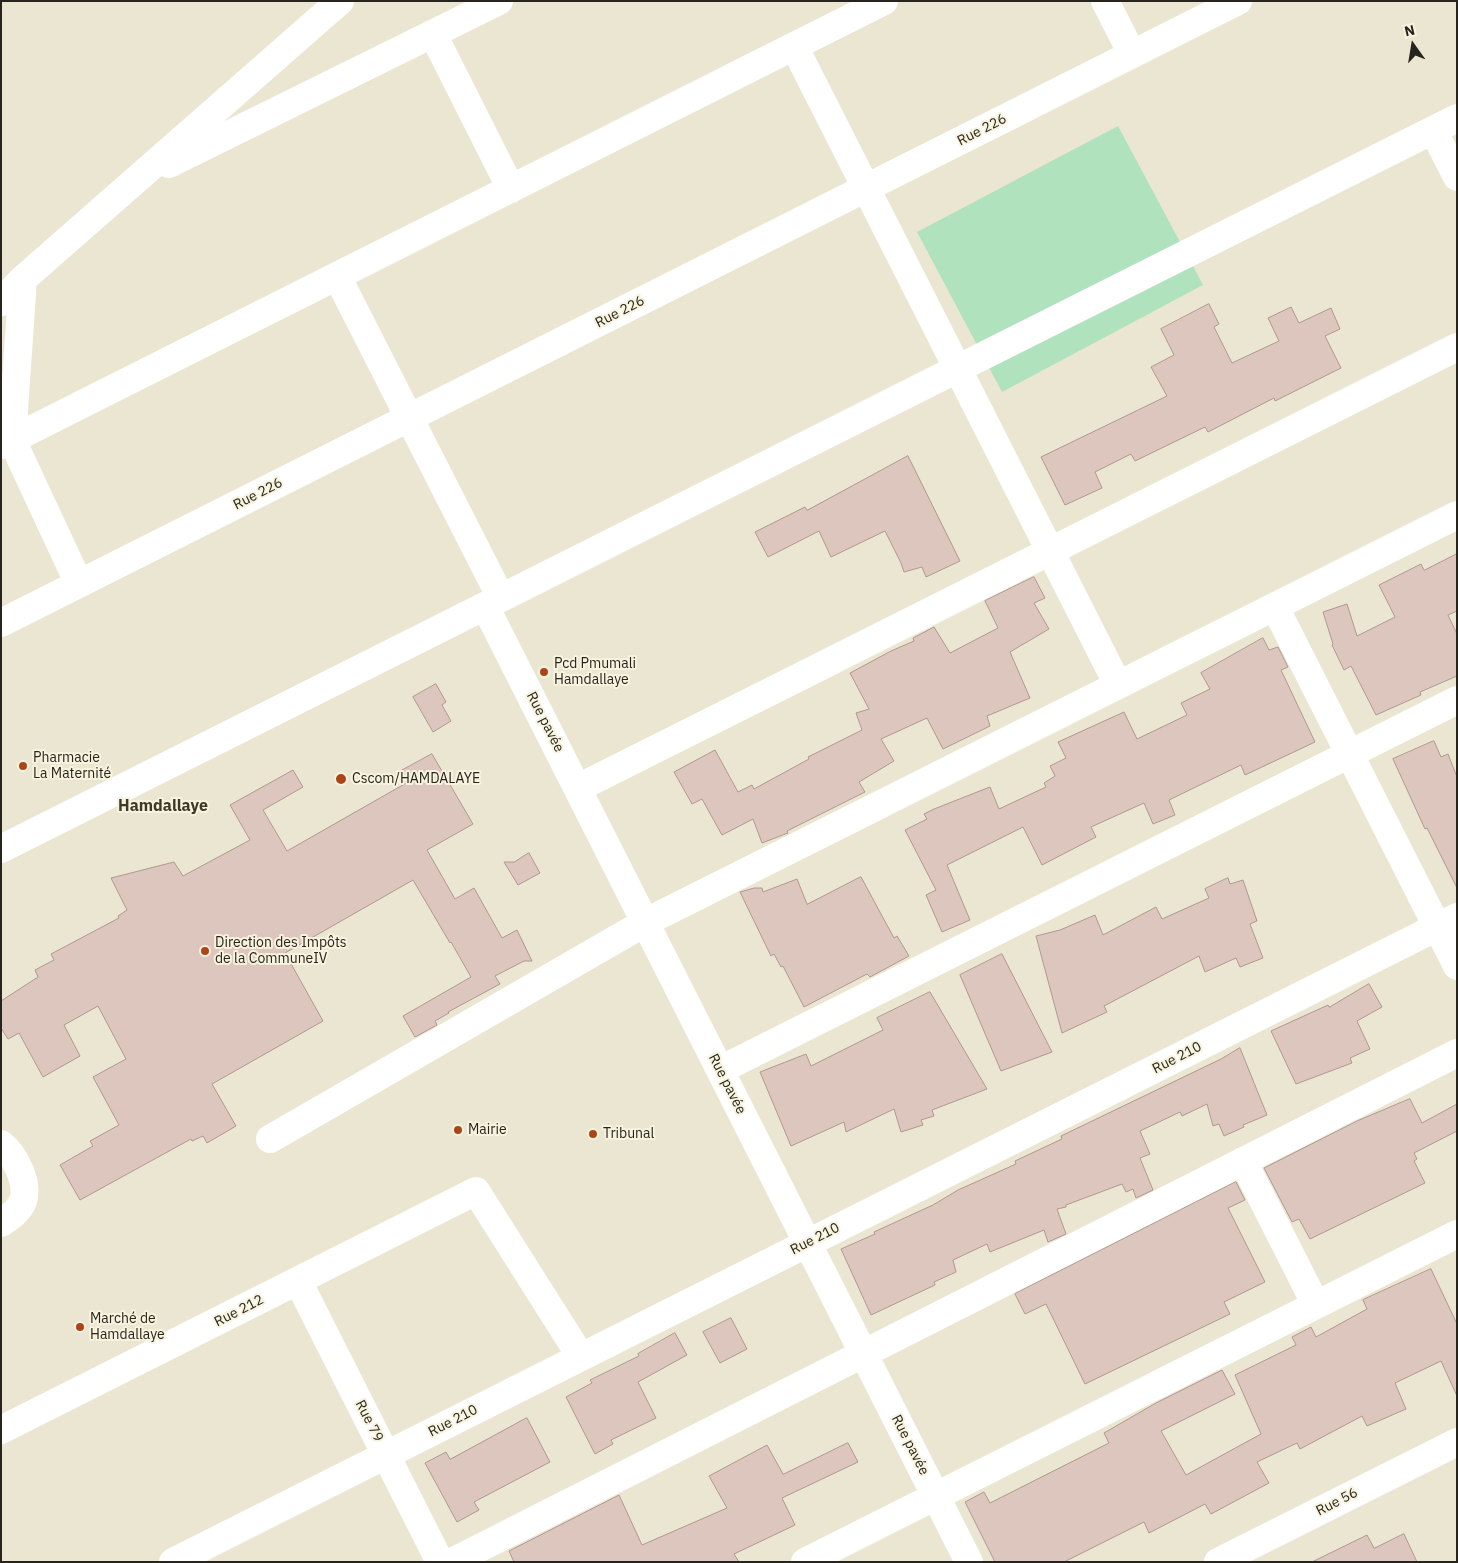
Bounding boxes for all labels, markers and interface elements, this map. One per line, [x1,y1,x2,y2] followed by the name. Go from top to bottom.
[1388,20,1438,70] north arrow
[1403,20,1417,40] text: N
[955,110,1009,150] street label: Rue 226
[593,292,647,332] street label: Rue 226
[231,474,285,514] street label: Rue 226
[554,656,636,689] place label: Pcd Pmumali Hamdallaye
[538,666,550,678] marker: Pcd Pmumali Hamdallaye
[523,689,567,755] street label: Rue pavée
[33,750,111,782] place label: Pharmacie La Maternité
[17,760,29,772] marker: Pharmacie La Maternité
[352,771,480,787] place label: Cscom/HAMDALAYE
[334,772,348,786] marker: Cscom/HAMDALAYE
[118,796,208,816] district label: Hamdallaye
[215,935,347,968] place label: Direction des Impôts de la CommuneIV
[199,945,211,957] marker: Direction des Impôts de la CommuneIV
[1150,1038,1204,1078] street label: Rue 210
[705,1051,749,1117] street label: Rue pavée
[468,1122,507,1138] place label: Mairie
[452,1124,464,1136] marker: Mairie
[603,1126,654,1142] place label: Tribunal
[587,1128,599,1140] marker: Tribunal
[788,1219,842,1259] street label: Rue 210
[212,1291,266,1331] street label: Rue 212
[90,1311,165,1344] place label: Marché de Hamdallaye
[74,1321,86,1333] marker: Marché de Hamdallaye
[351,1397,387,1445] street label: Rue 79
[426,1401,480,1441] street label: Rue 210
[888,1412,932,1478] street label: Rue pavée
[1313,1484,1361,1520] street label: Rue 56

